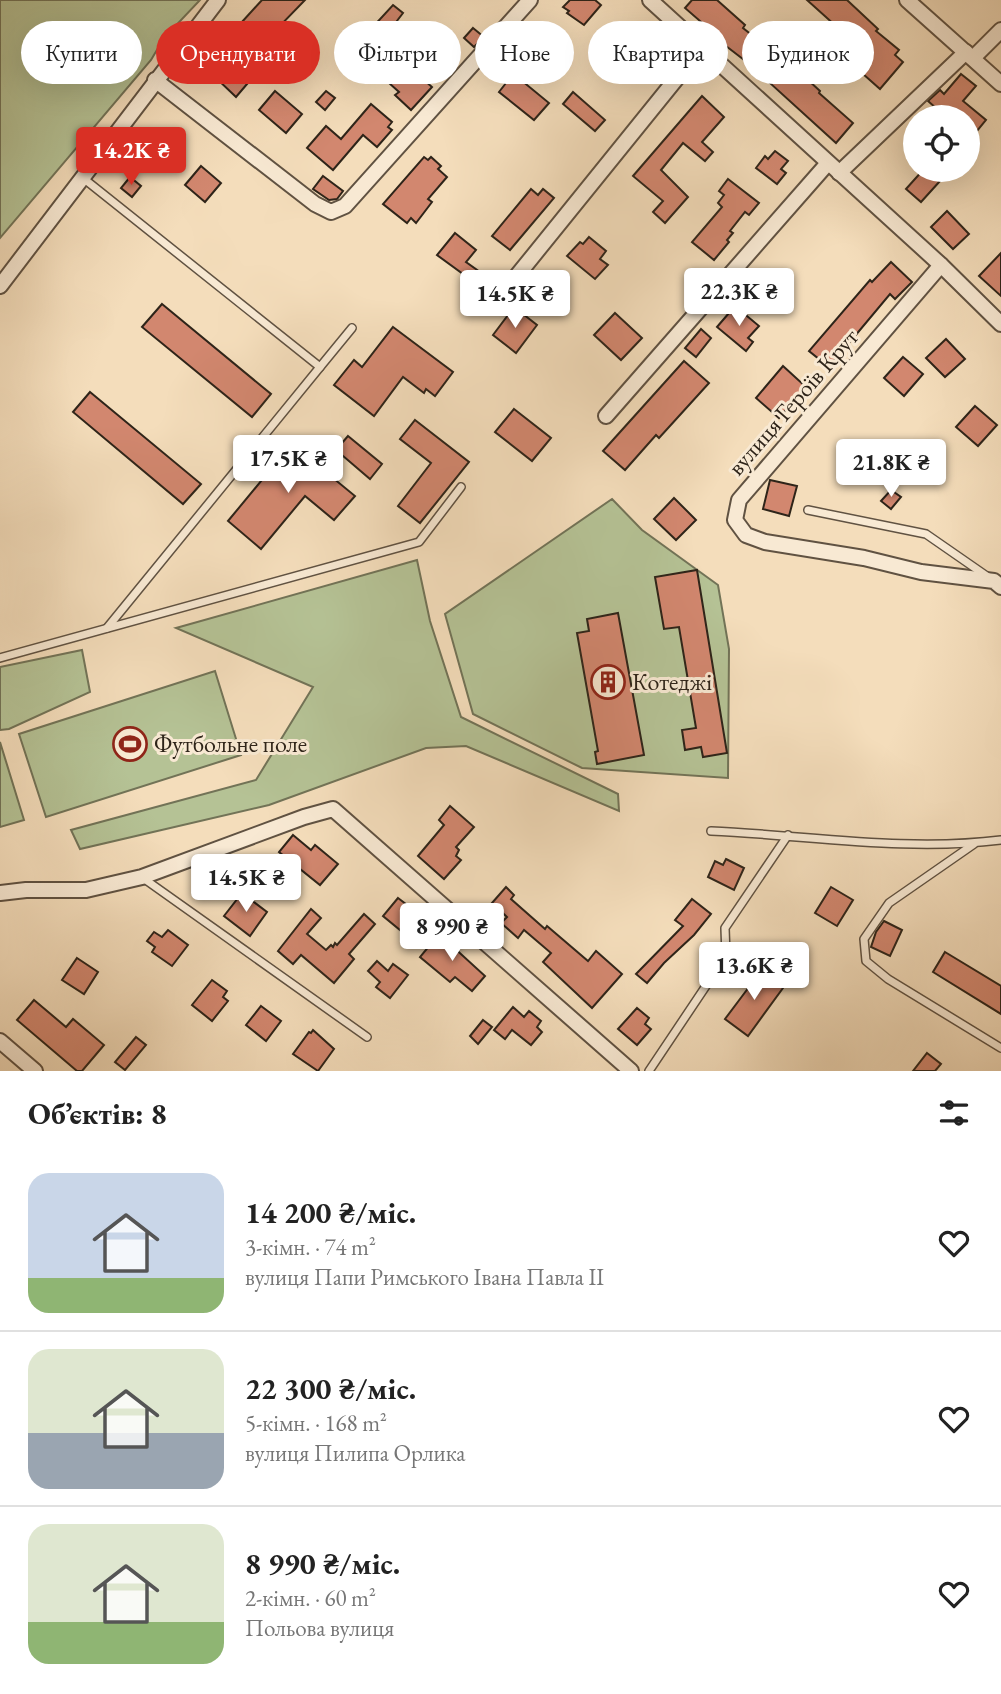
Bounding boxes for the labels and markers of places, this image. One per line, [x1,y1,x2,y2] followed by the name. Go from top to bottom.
[66,128,196,187] pin: 14.2K ₴
[674,268,804,328] pin: 22.3K ₴
[450,270,580,330] pin: 14.5K ₴
[223,435,353,495] pin: 17.5K ₴
[826,440,956,499] pin: 21.8K ₴
[589,663,627,701] building icon: Котеджі
[632,666,712,697] place label: Котеджі
[111,725,149,763] sports icon: Футбольне поле
[154,728,307,759] place label: Футбольне поле
[181,855,311,914] pin: 14.5K ₴
[387,904,517,963] pin: 8 990 ₴
[689,942,819,1002] pin: 13.6K ₴

